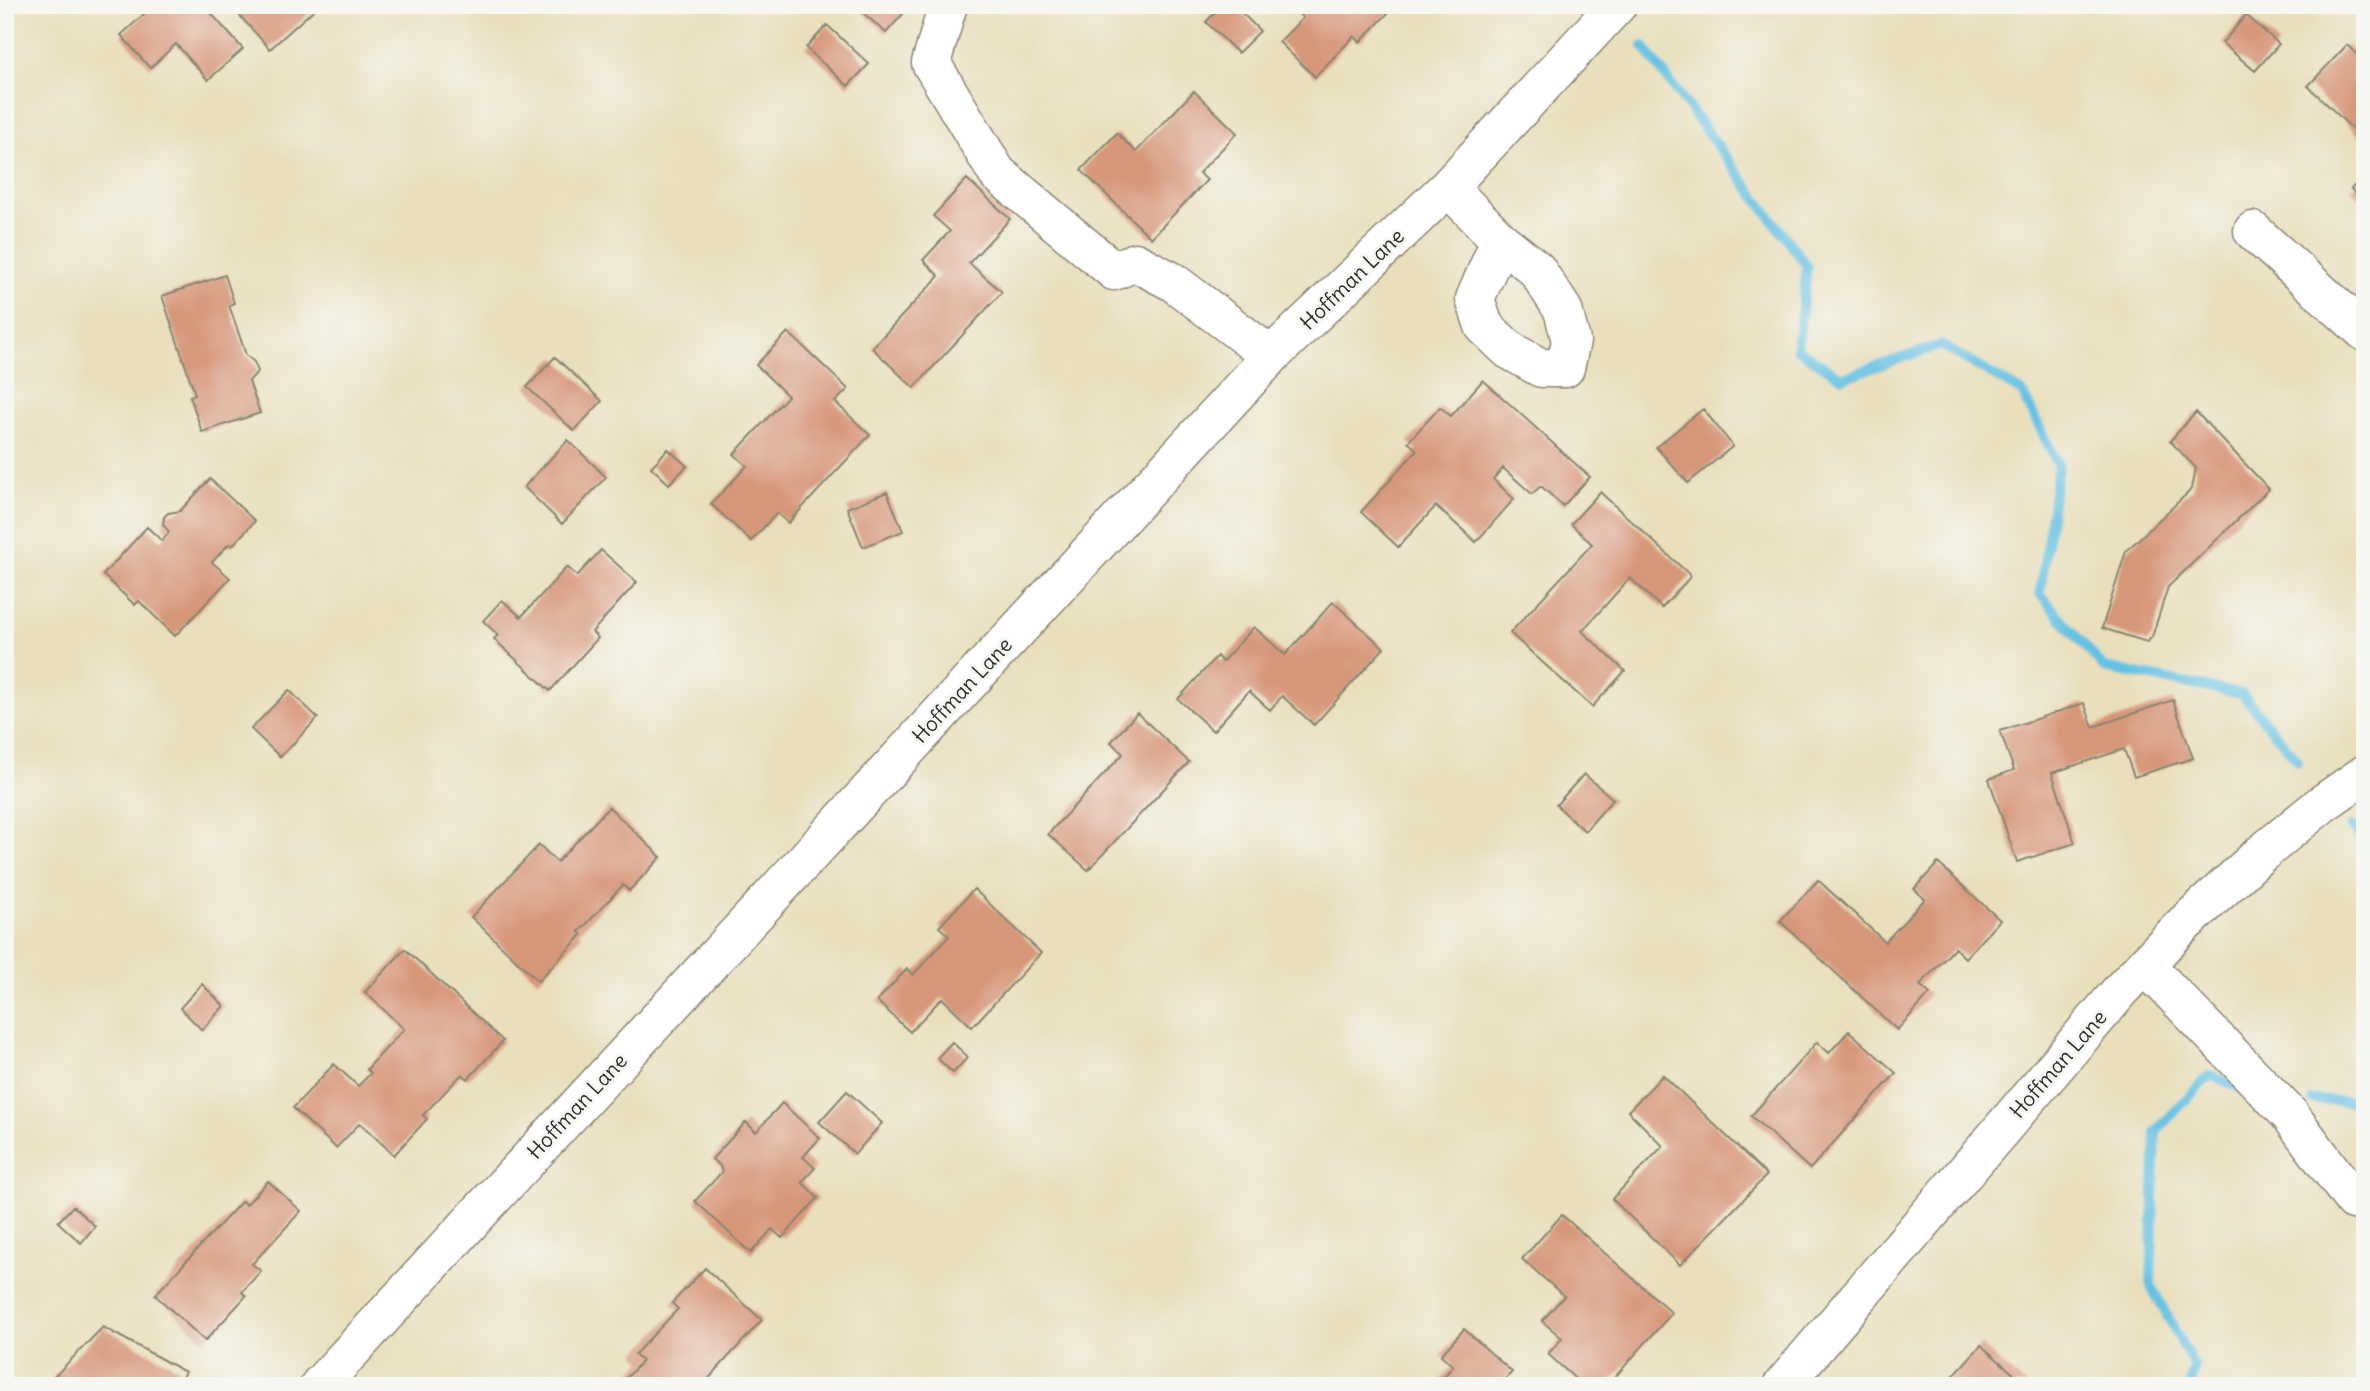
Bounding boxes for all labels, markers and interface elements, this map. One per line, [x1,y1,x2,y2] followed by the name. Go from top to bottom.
[1294,222,1410,336] street label: Hoffman Lane
[906,631,1018,749] street label: Hoffman Lane
[2004,1004,2112,1124] street label: Hoffman Lane
[521,1047,633,1165] street label: Hoffman Lane

